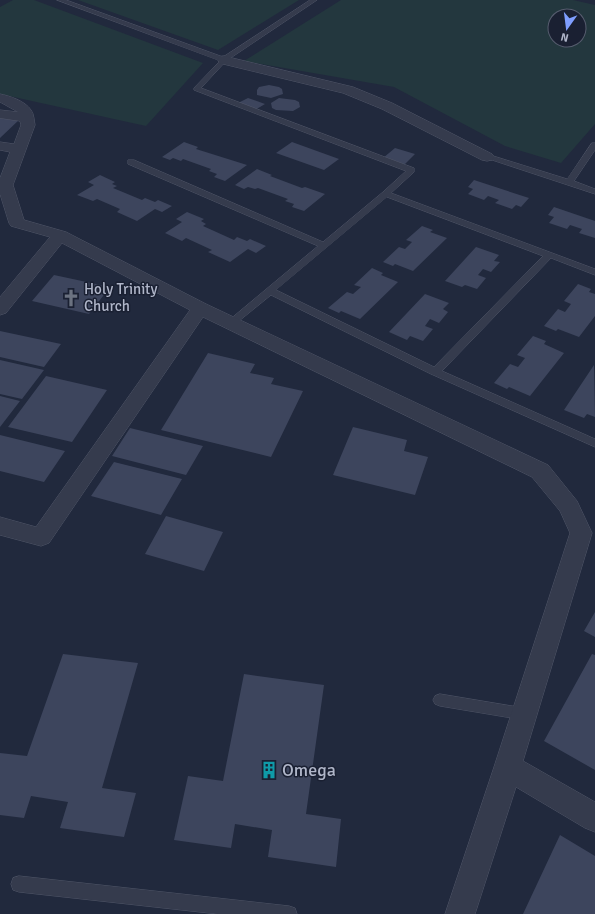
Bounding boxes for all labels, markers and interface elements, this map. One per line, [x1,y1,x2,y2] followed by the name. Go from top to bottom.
[547,8,587,48] north arrow
[559,30,570,44] text: N
[84,280,157,315] place label: Holy Trinity Church
[61,288,81,308] church icon: Holy Trinity Church
[282,759,336,781] place label: Omega
[259,760,279,780] building icon: Omega

